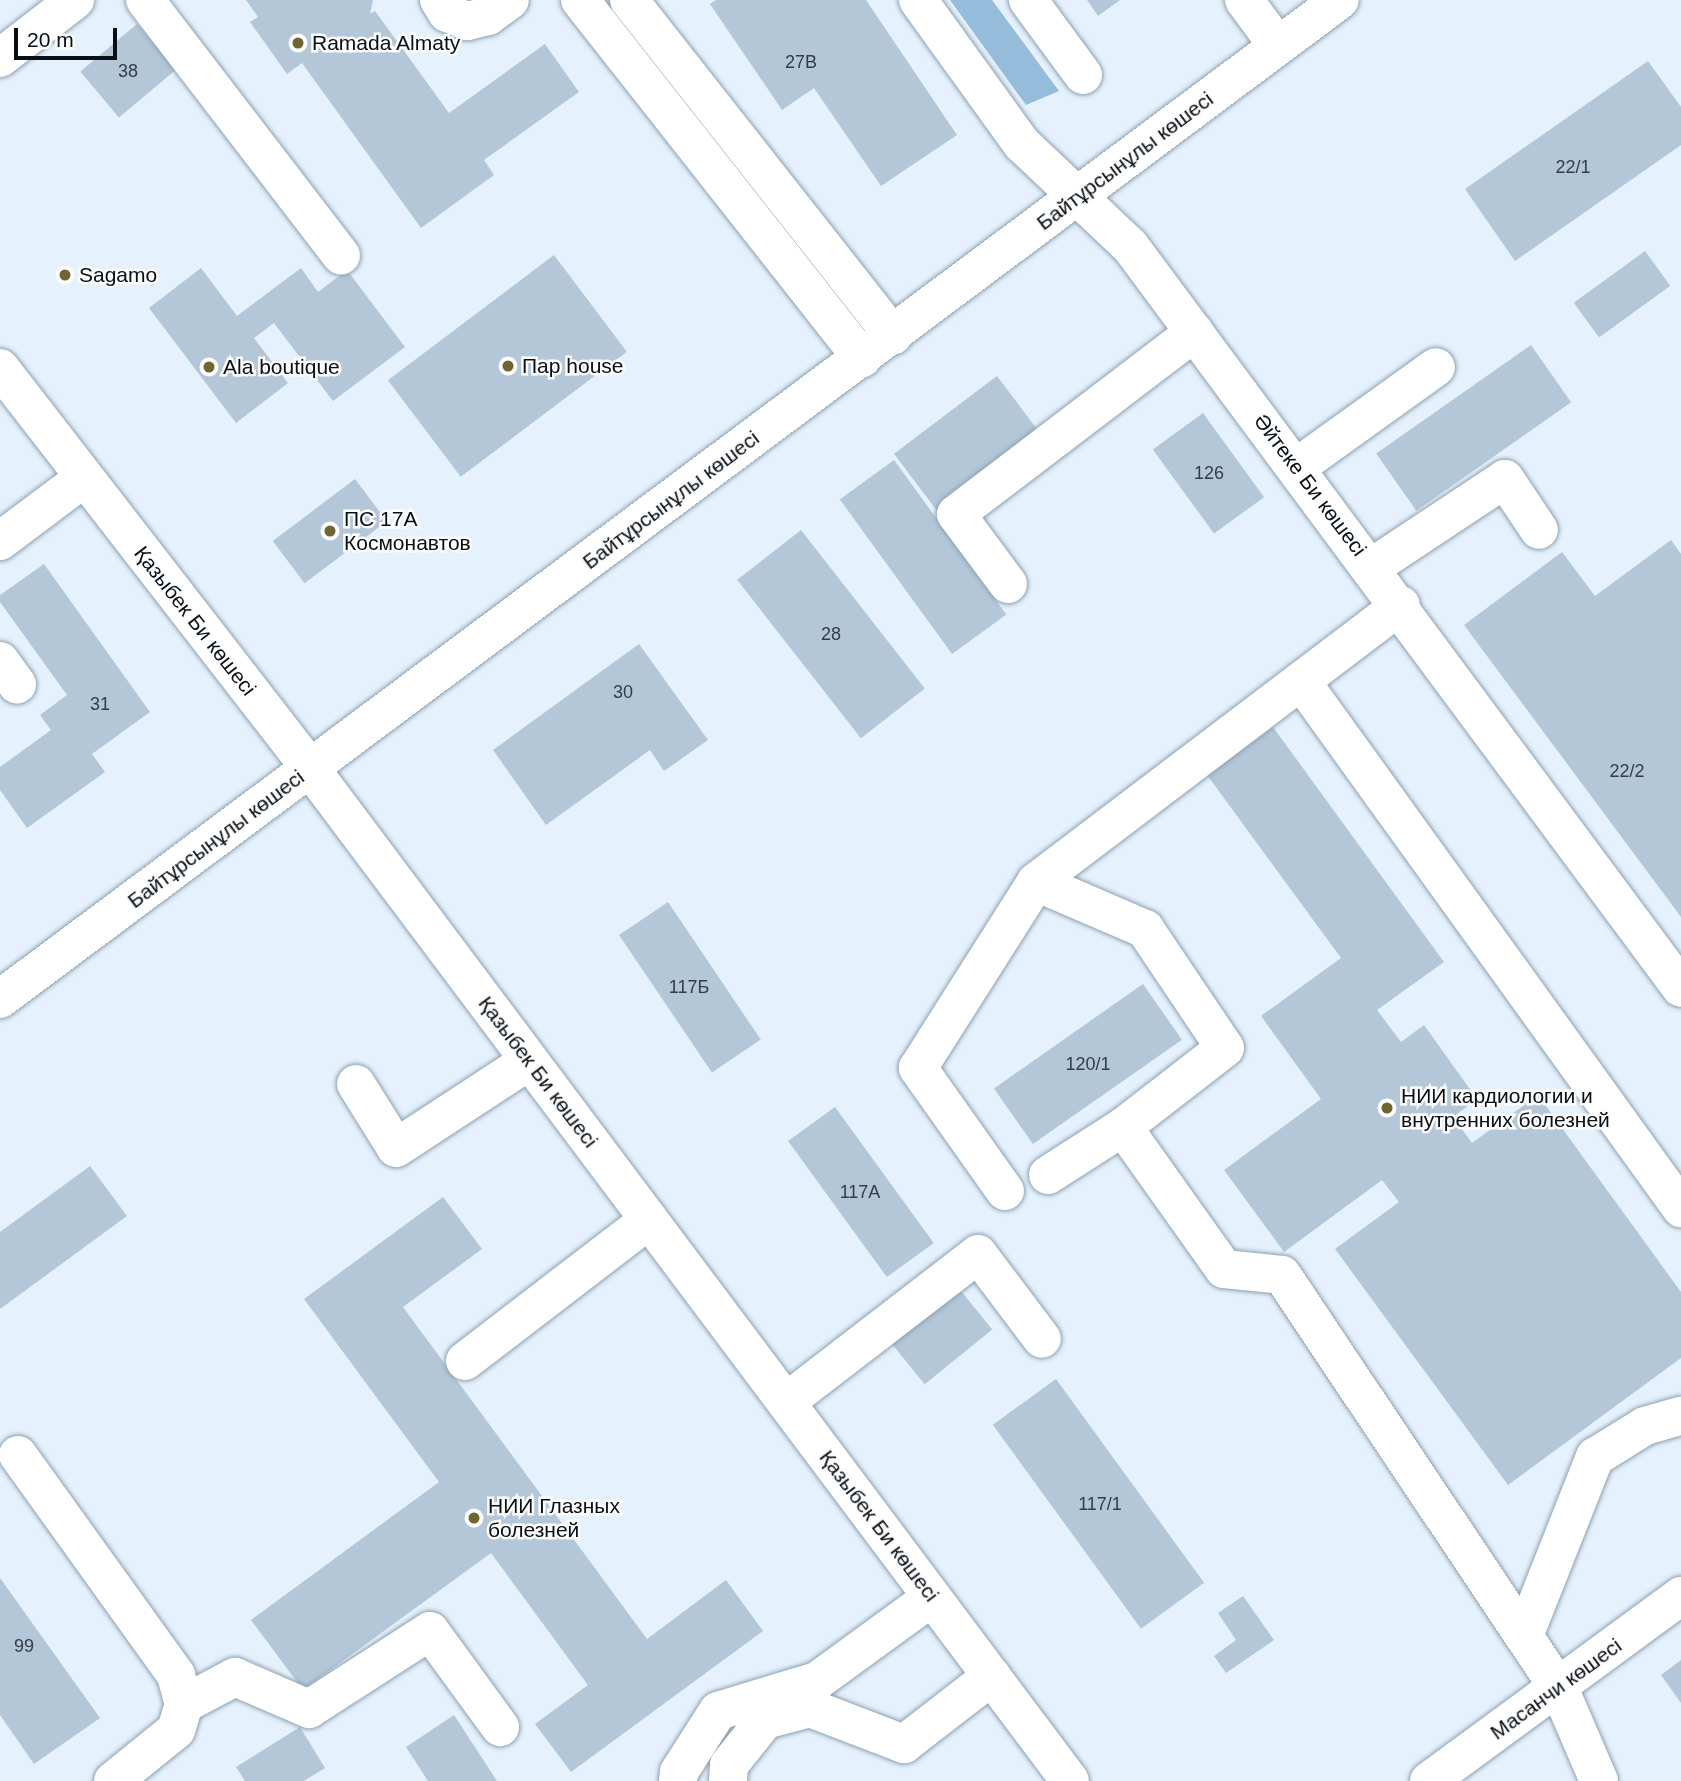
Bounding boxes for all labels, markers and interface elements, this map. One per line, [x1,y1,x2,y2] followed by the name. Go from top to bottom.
[18,14,121,58] scale bar
[27,28,74,51] text: 20 m
[312,30,461,56] place label: Ramada Almaty
[290,35,306,51] marker: Ramada Almaty
[785,51,817,73] house number: 27В
[118,60,138,82] house number: 38
[1032,86,1218,236] street label: Байтұрсынұлы көшесі
[1555,156,1591,178] house number: 22/1
[79,262,157,288] place label: Sagamo
[57,267,73,283] marker: Sagamo
[522,353,624,379] place label: Пар house
[223,354,340,380] place label: Ala boutique
[500,358,516,374] marker: Пар house
[201,359,217,375] marker: Ala boutique
[1248,409,1372,561] street label: Әйтеке Би көшесі
[578,425,764,575] street label: Байтұрсынұлы көшесі
[1194,462,1224,484] house number: 126
[344,506,471,556] place label: ПС 17А Космонавтов
[322,523,338,539] marker: ПС 17А Космонавтов
[129,541,261,701] street label: Қазыбек Би көшесі
[821,623,841,645] house number: 28
[613,681,633,703] house number: 30
[90,693,110,715] house number: 31
[1609,760,1645,782] house number: 22/2
[123,764,309,914] street label: Байтұрсынұлы көшесі
[669,976,709,998] house number: 117Б
[473,991,603,1153] street label: Қазыбек Би көшесі
[1065,1053,1111,1075] house number: 120/1
[1401,1083,1610,1133] place label: НИИ кардиологии и внутренних болезней
[1379,1100,1395,1116] marker: НИИ кардиологии и внутренних болезней
[840,1181,880,1203] house number: 117А
[814,1445,944,1607] street label: Қазыбек Би көшесі
[488,1493,620,1543] place label: НИИ Глазных болезней
[1078,1493,1122,1515] house number: 117/1
[466,1510,482,1526] marker: НИИ Глазных болезней
[1485,1633,1627,1745] street label: Масанчи көшесі
[14,1635,34,1657] house number: 99

